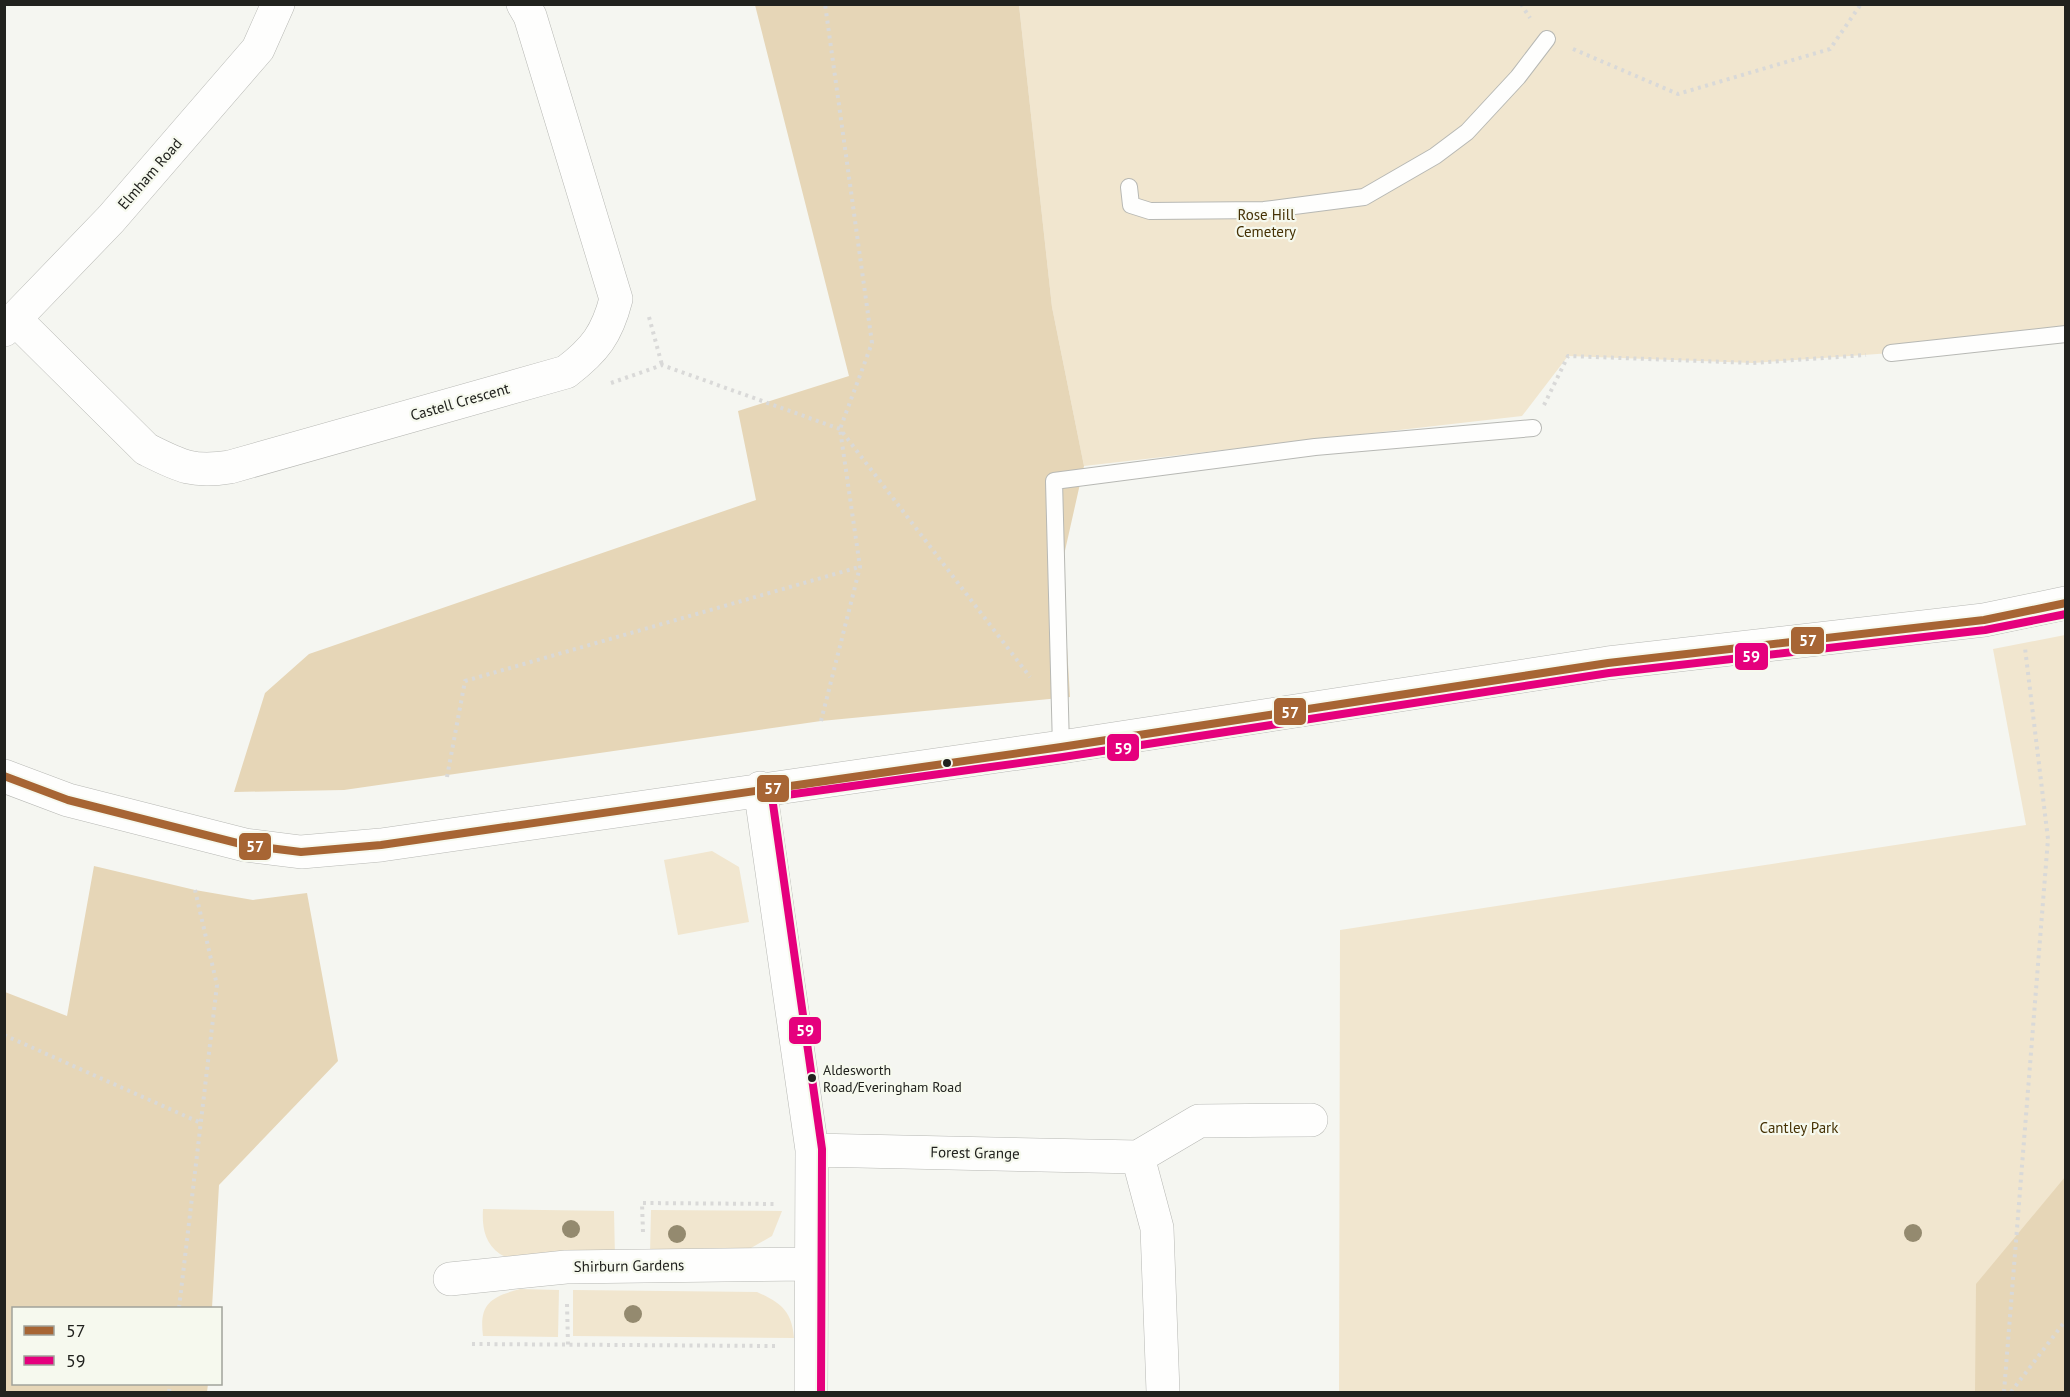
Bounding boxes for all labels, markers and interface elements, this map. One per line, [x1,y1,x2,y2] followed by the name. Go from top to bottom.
[114,134,186,213] street label: Elmham Road
[1236,205,1296,241] park label: Rose Hill Cemetery
[408,378,512,425] street label: Castell Crescent
[1790,626,1825,655] line badge: 57
[1799,630,1817,650] text: 57
[1734,642,1769,671] line badge: 59
[1742,646,1760,666] text: 59
[1273,697,1307,726] line badge: 57
[1281,702,1299,722] text: 57
[1106,733,1140,762] line badge: 59
[1114,738,1132,758] text: 59
[941,757,953,769] unlabelled marker
[756,774,790,803] line badge: 57
[764,778,782,798] text: 57
[238,832,272,861] line badge: 57
[246,836,264,856] text: 57
[788,1016,822,1045] line badge: 59
[796,1020,814,1040] text: 59
[823,1061,962,1096] place label: Aldesworth Road/Everingham Road
[806,1072,818,1084] marker: Aldesworth Road/Everingham Road
[1760,1118,1839,1137] park label: Cantley Park
[930,1142,1020,1163] street label: Forest Grange
[573,1255,685,1276] street label: Shirburn Gardens
[12,1307,222,1385] legend
[66,1319,86,1342] text: 57
[66,1349,86,1372] text: 59

